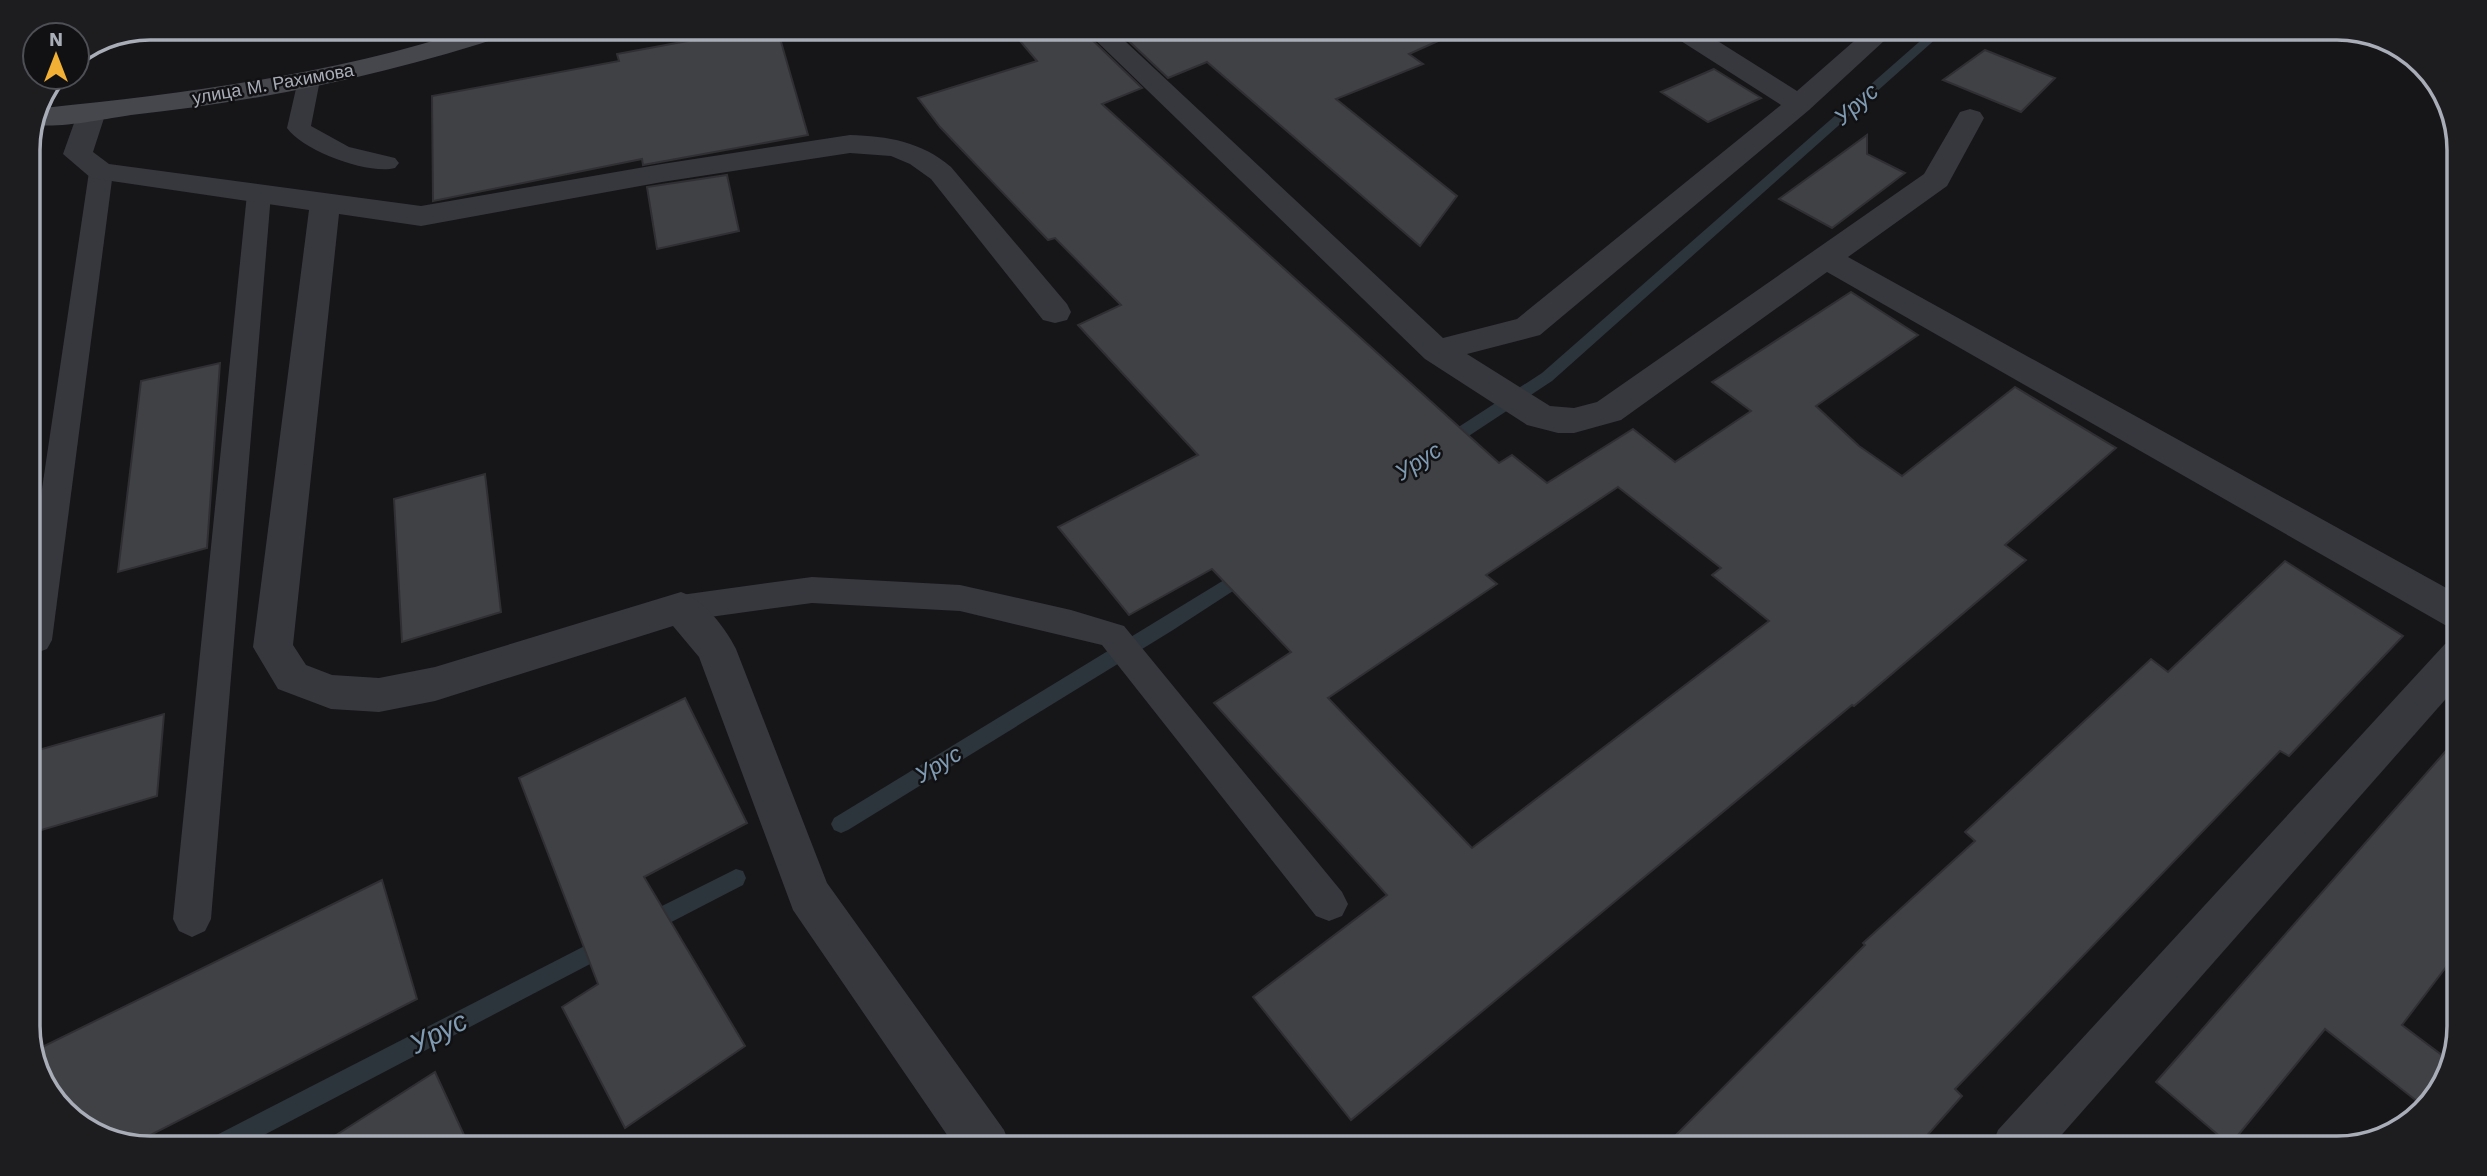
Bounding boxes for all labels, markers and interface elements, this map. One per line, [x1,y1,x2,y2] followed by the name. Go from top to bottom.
[21,21,91,91] north arrow
[49,28,63,51] text: N
[190,59,356,108] street label: улица М. Рахимова
[1828,78,1884,131] water label: Урус
[1389,436,1447,487] water label: Урус
[909,740,967,789] water label: Урус
[403,1004,473,1061] water label: Урус

